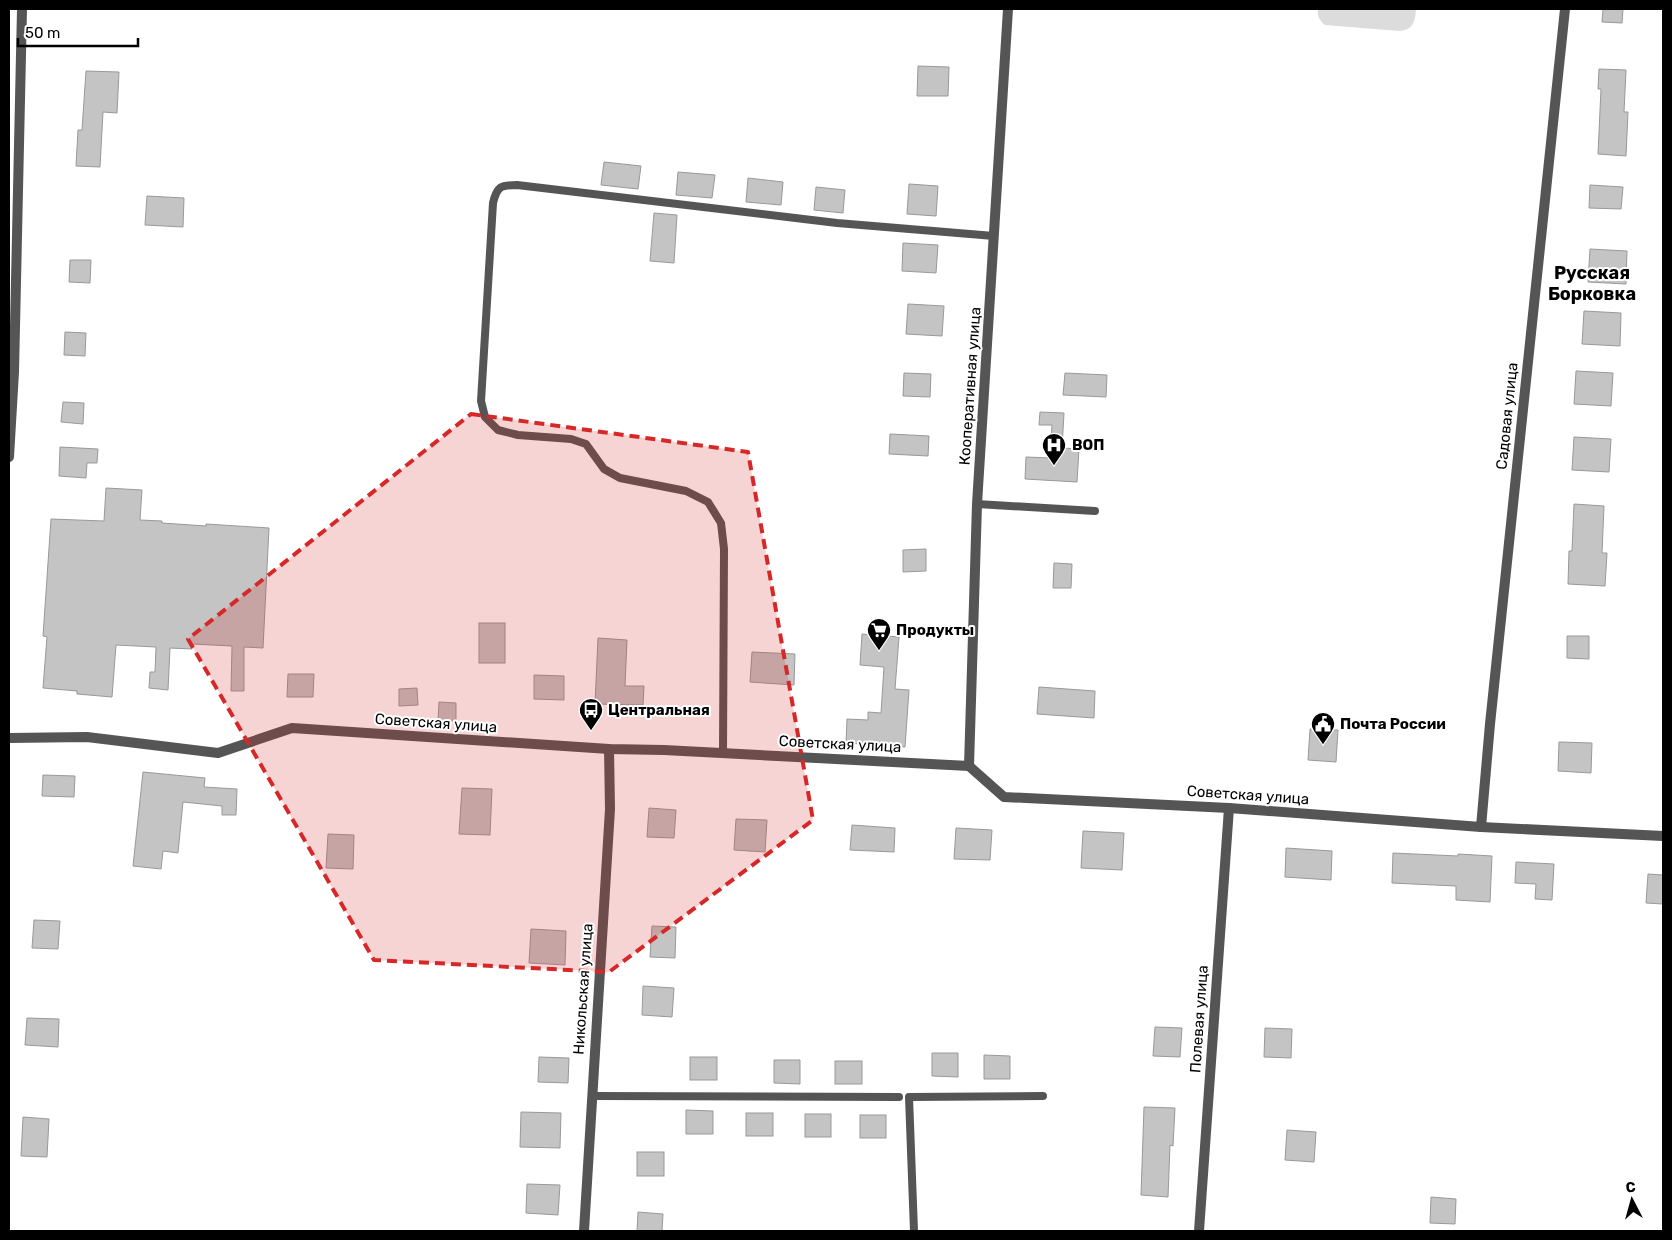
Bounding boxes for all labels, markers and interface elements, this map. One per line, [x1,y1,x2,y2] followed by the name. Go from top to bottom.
[18,15,138,47] scale bar
[25,24,60,42] text: 50 m
[1548,262,1636,305] district label: Русская Борковка
[955,306,985,466] street label: Кооперативная улица
[1492,362,1522,470] street label: Садовая улица
[1041,432,1067,466] hospital icon: ВОП
[1072,436,1104,454] place label: ВОП
[866,617,892,651] supermarket icon: Продукты
[896,621,974,639] place label: Продукты
[578,697,604,731] bus stop icon: Центральная
[608,701,710,719] place label: Центральная
[374,710,498,736] street label: Советская улица
[1310,711,1336,745] public building icon: Почта России
[1340,715,1446,733] place label: Почта России
[778,732,902,756] street label: Советская улица
[1186,782,1310,808] street label: Советская улица
[569,923,597,1055] street label: Никольская улица
[1186,965,1212,1073] street label: Полевая улица
[1607,1175,1657,1225] north arrow
[1625,1179,1637,1197] text: С

